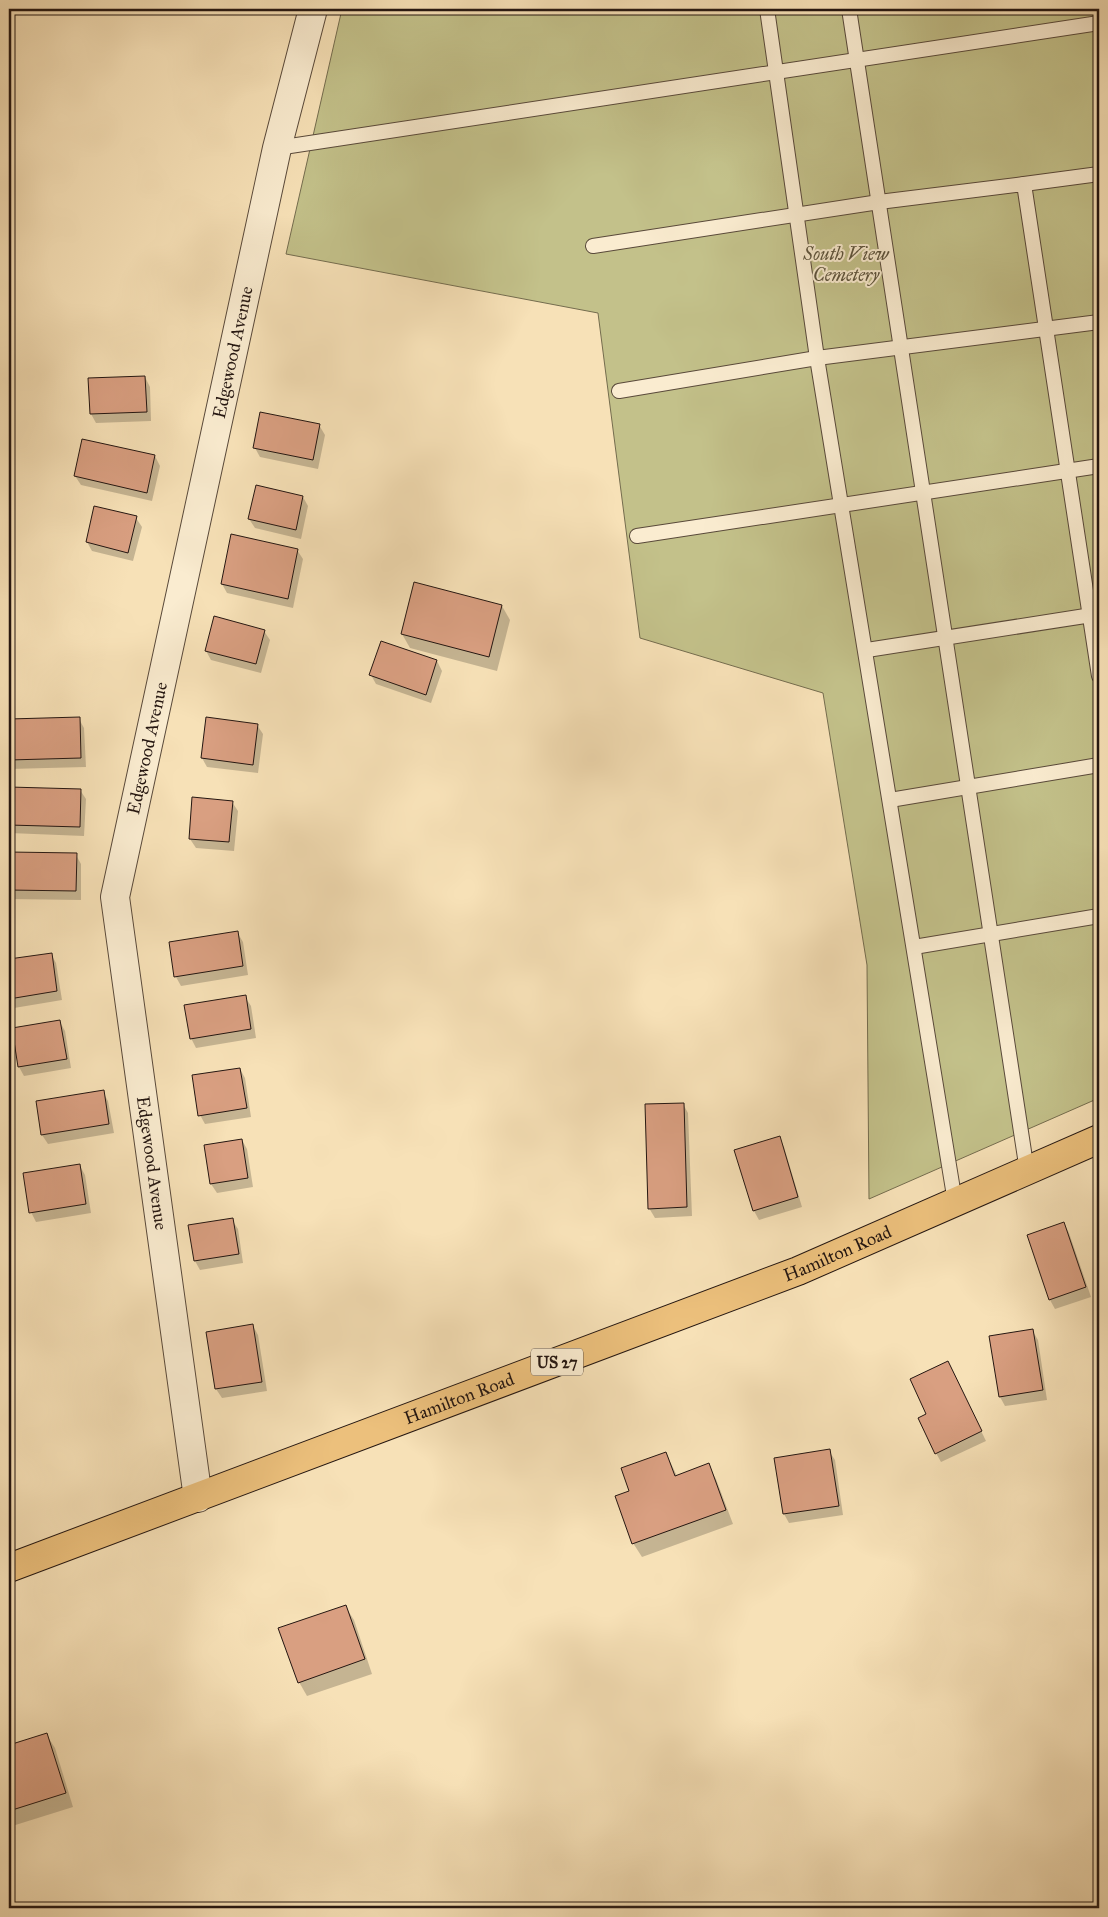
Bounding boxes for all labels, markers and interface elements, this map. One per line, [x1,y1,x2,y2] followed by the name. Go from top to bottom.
[802,243,890,286] park label: South View Cemetery
[208,284,258,421] street label: Edgewood Avenue
[122,680,172,816] street label: Edgewood Avenue
[131,1095,172,1231] street label: Edgewood Avenue
[780,1220,895,1287] street label: Hamilton Road
[531,1348,583,1375] road number: US 27
[401,1368,517,1429] street label: Hamilton Road

